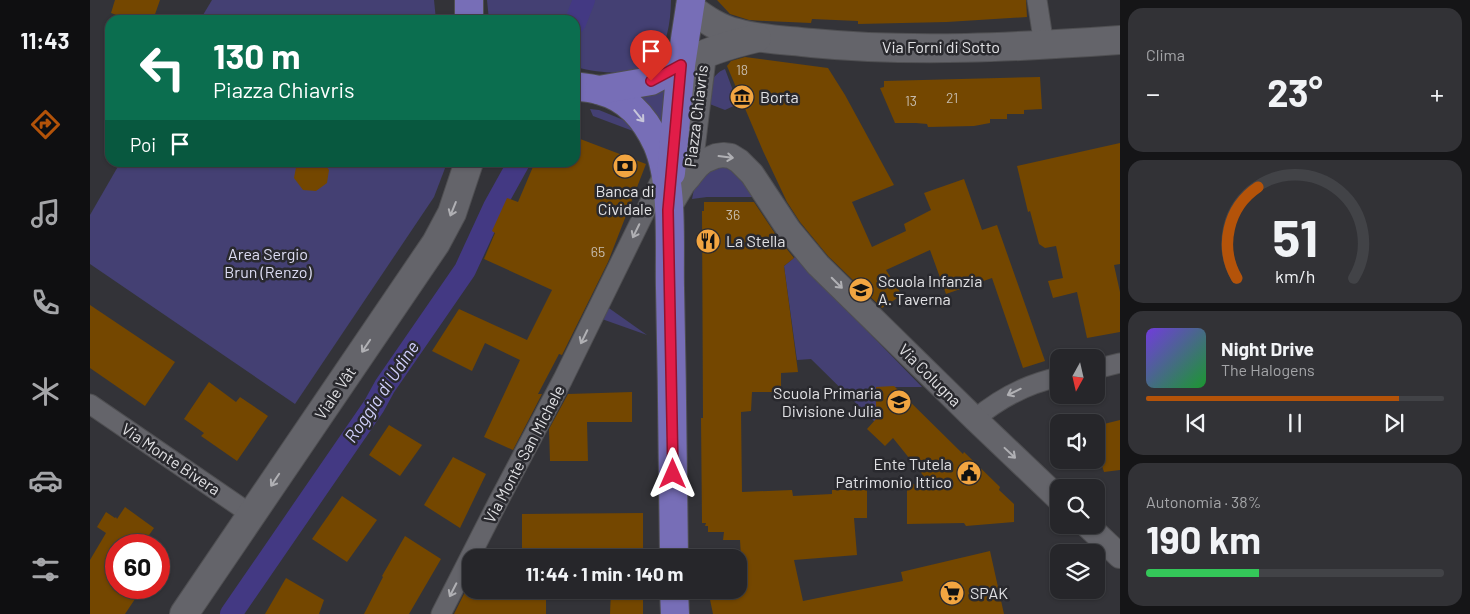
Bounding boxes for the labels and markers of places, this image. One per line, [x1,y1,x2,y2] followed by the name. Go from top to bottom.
[630,30,672,81] pin
[729,84,755,110] museum icon: Borta
[760,87,799,106] place label: Borta
[612,153,638,179] bank icon: Banca di Cividale
[595,181,655,218] place label: Banca di Cividale
[695,228,721,254] restaurant icon: La Stella
[726,231,785,250] place label: La Stella
[878,271,982,308] place label: Scuola Infanzia A. Taverna
[848,277,874,303] school or university icon: Scuola Infanzia A. Taverna
[773,383,882,420] place label: Scuola Primaria Divisione Julia
[886,389,912,415] school or university icon: Scuola Primaria Divisione Julia
[835,454,952,491] place label: Ente Tutela Patrimonio Ittico
[956,460,982,486] public building icon: Ente Tutela Patrimonio Ittico
[939,580,965,606] supermarket icon: SPAK
[970,583,1008,602] place label: SPAK

